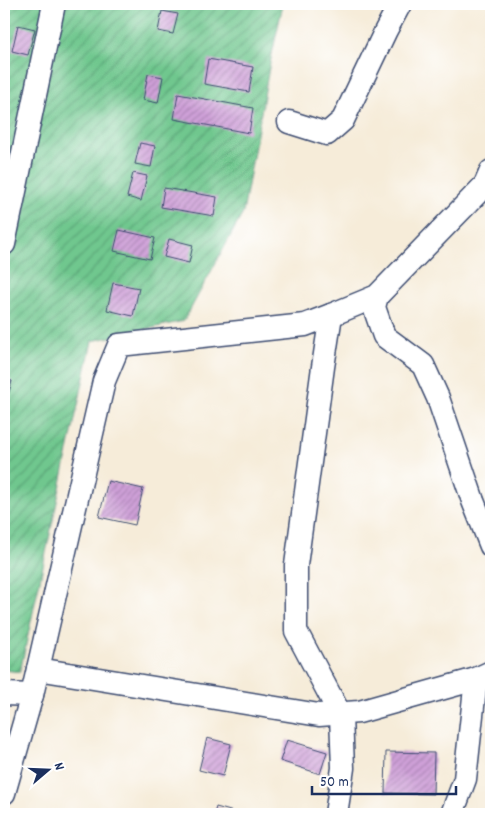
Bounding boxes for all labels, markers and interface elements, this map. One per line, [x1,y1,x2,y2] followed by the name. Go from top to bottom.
[22,746,72,796] north arrow
[48,760,69,773] text: N
[312,763,456,795] scale bar
[320,772,349,794] text: 50 m

